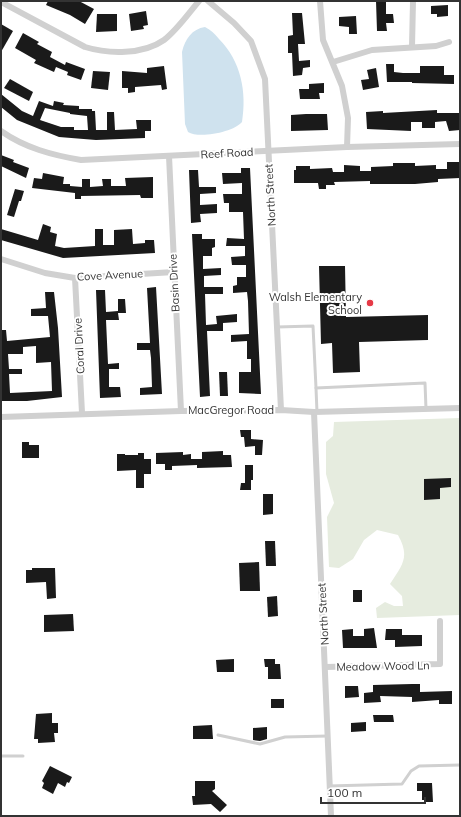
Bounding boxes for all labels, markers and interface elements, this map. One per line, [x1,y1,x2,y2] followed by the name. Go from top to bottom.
[200,145,254,161] street label: Reef Road
[261,163,279,227] street label: North Street
[165,254,183,312] street label: Basin Drive
[77,266,143,284] street label: Cove Avenue
[269,290,362,317] place label: Walsh Elementary School
[365,298,375,308] marker: Walsh Elementary School
[71,318,87,374] street label: Coral Drive
[188,403,274,417] street label: MacGregor Road
[314,582,332,646] street label: North Street
[336,658,430,674] street label: Meadow Wood Ln
[321,779,425,805] scale bar
[327,785,362,800] text: 100 m

